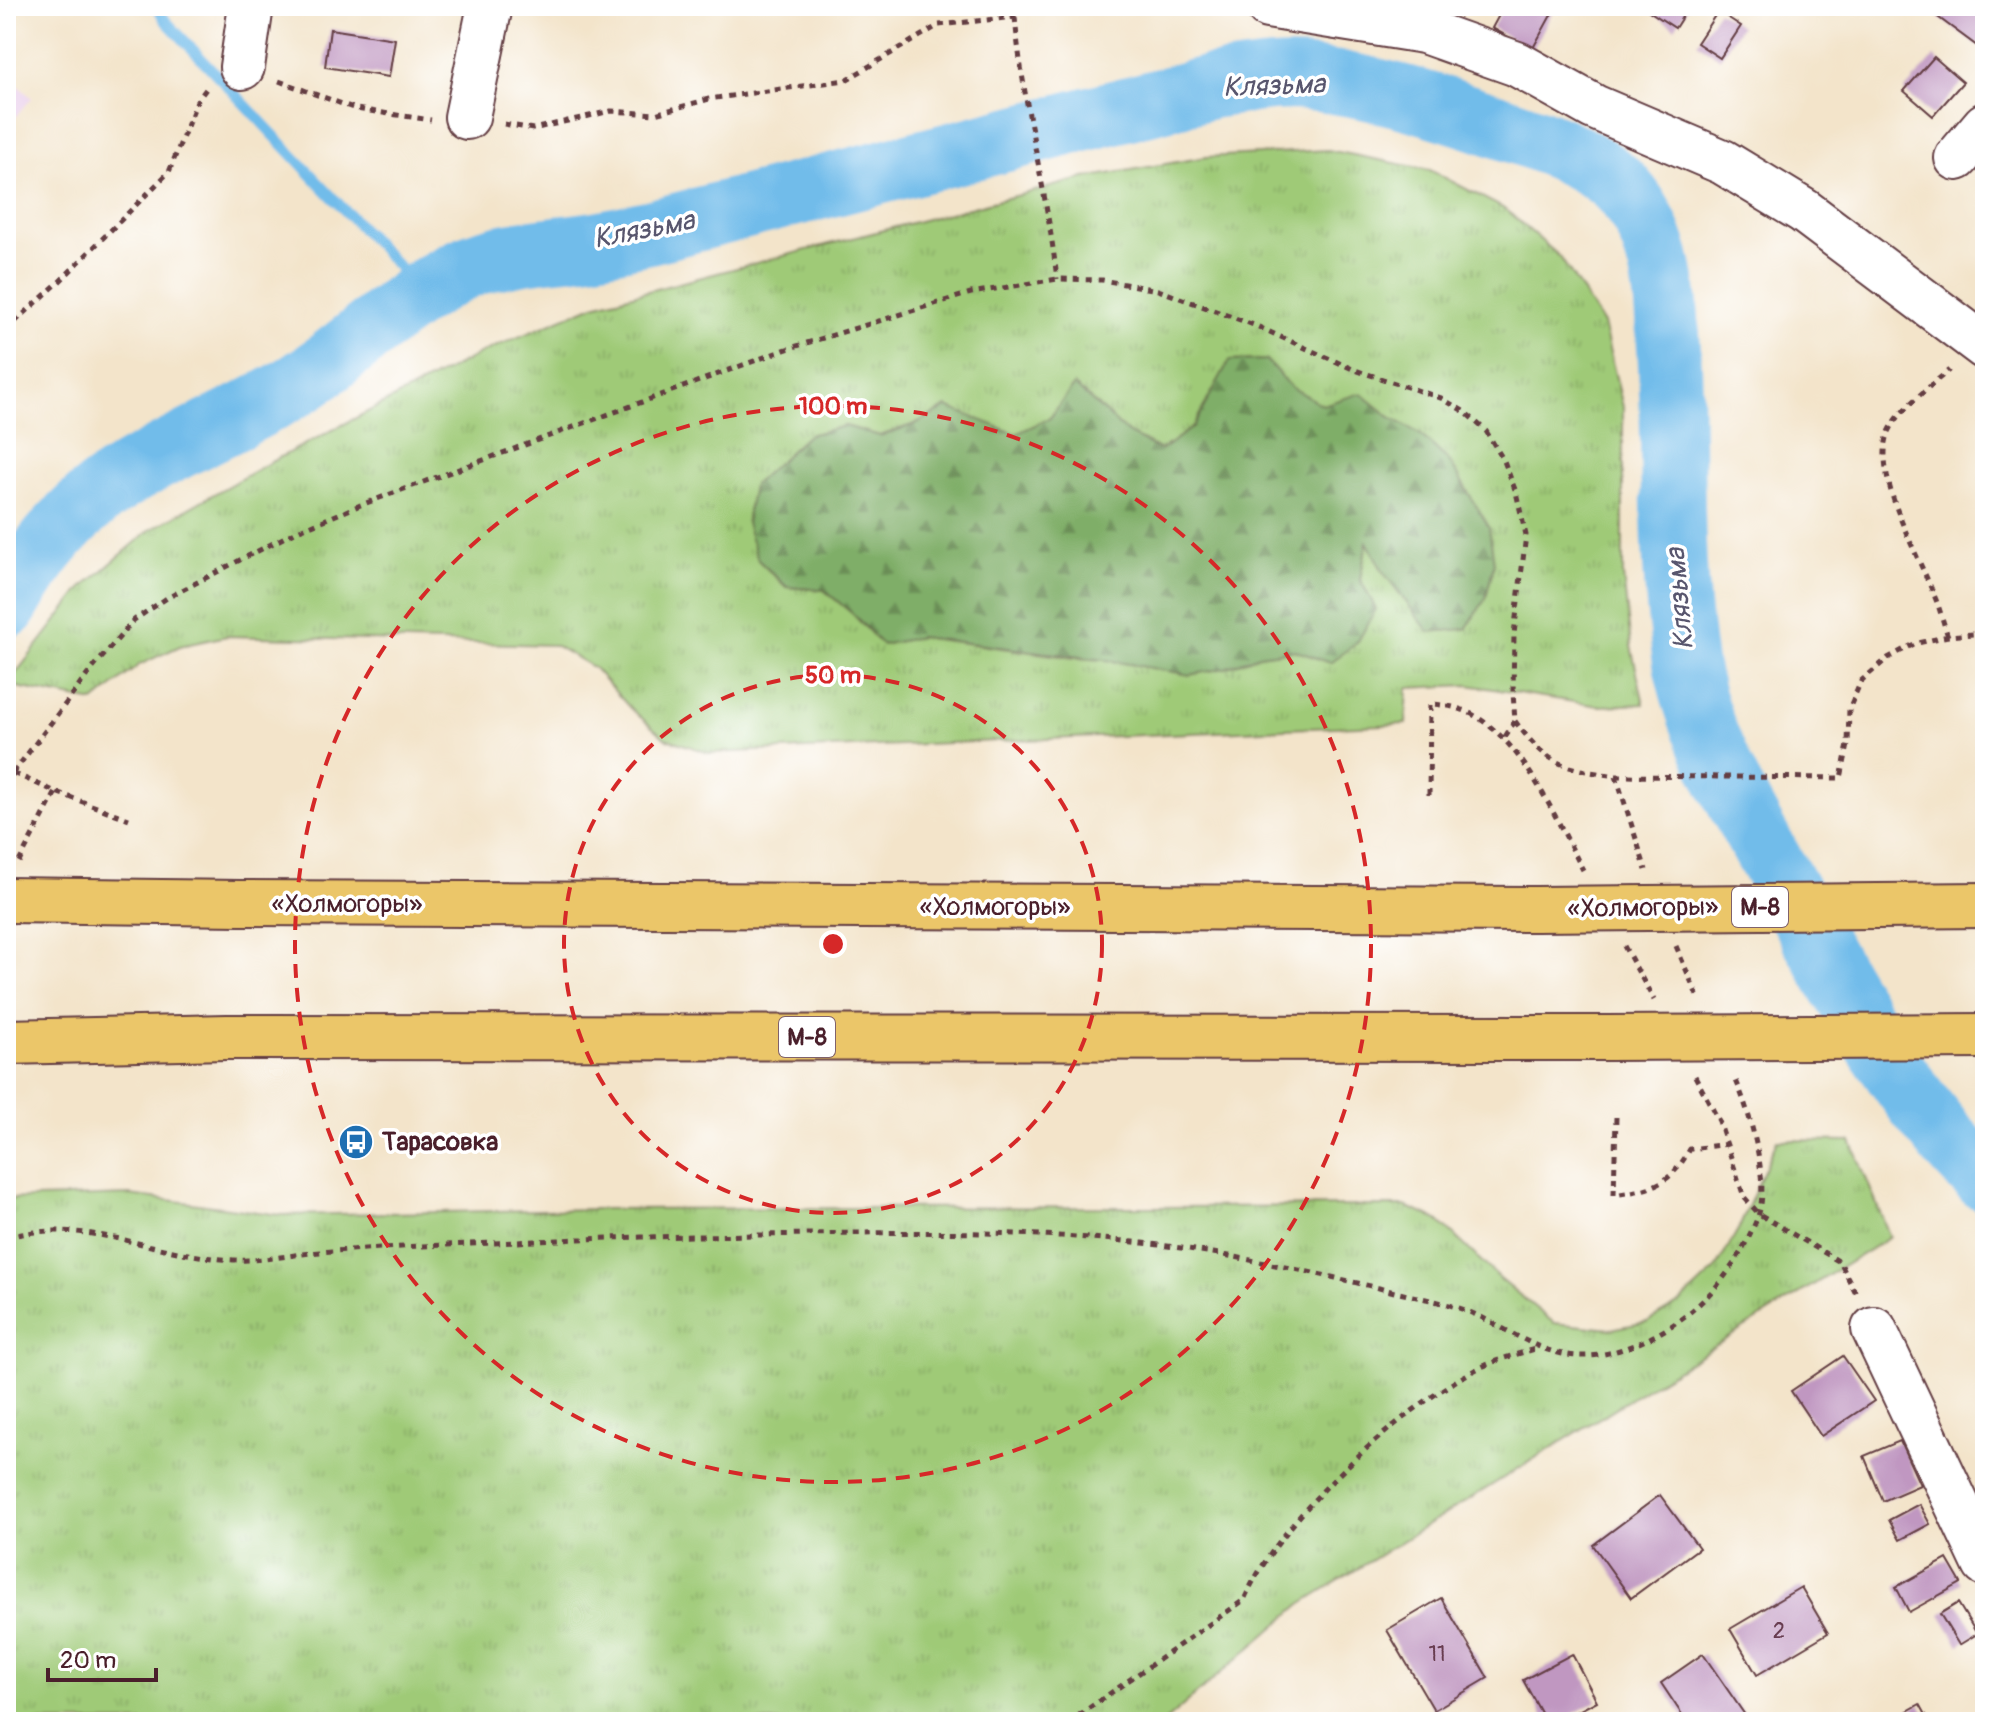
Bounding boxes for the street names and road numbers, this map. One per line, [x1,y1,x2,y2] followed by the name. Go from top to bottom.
[1732,887,1788,927] road number: М-8
[272,888,422,920] street label: «Холмогоры»
[920,891,1070,923] street label: «Холмогоры»
[1567,891,1719,925] street label: «Холмогоры»
[779,1017,835,1057] road number: М-8

